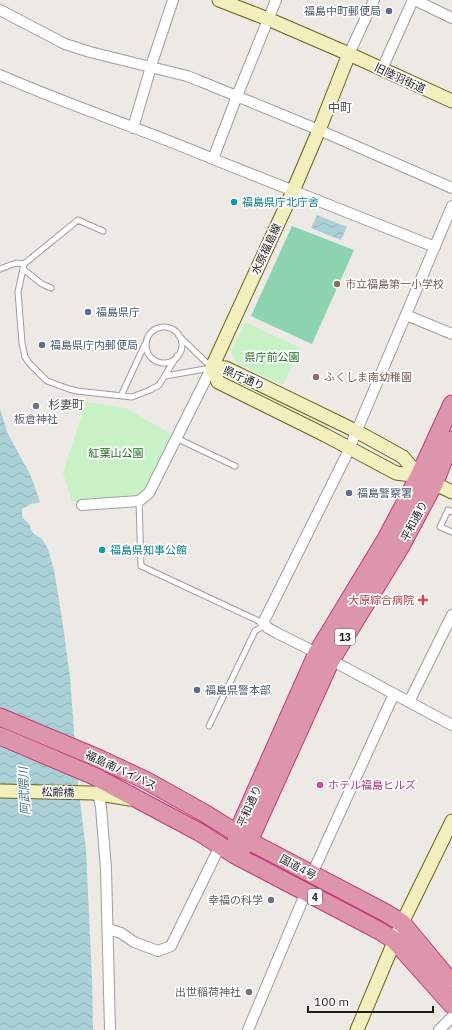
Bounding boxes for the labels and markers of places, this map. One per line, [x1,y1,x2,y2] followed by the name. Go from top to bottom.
[304,4,381,18] place label: 福島中町郵便局
[384,6,394,16] marker: 福島中町郵便局
[242,195,319,209] place label: 福島県庁北庁舎
[229,197,239,207] marker: 福島県庁北庁舎
[345,277,444,291] place label: 市立福島第一小学校
[332,279,342,289] marker: 市立福島第一小学校
[96,305,140,319] place label: 福島県庁
[83,307,93,317] marker: 福島県庁
[50,338,138,352] place label: 福島県庁内郵便局
[37,340,47,350] marker: 福島県庁内郵便局
[324,370,412,384] place label: ふくしま南幼稚園
[311,372,321,382] marker: ふくしま南幼稚園
[31,401,41,411] marker: 板倉神社
[14,412,58,426] place label: 板倉神社
[357,486,412,500] place label: 福島警察署
[344,488,354,498] marker: 福島警察署
[110,543,187,557] place label: 福島県知事公館
[97,545,107,555] marker: 福島県知事公館
[348,593,414,607] place label: 大原綜合病院
[417,594,429,606] marker: 大原綜合病院
[205,683,271,697] place label: 福島県警本部
[192,685,202,695] marker: 福島県警本部
[328,778,416,792] place label: ホテル福島ヒルズ
[315,780,325,790] marker: ホテル福島ヒルズ
[208,893,263,907] place label: 幸福の科学
[266,895,276,905] marker: 幸福の科学
[175,985,241,999] place label: 出世稲荷神社
[244,987,254,997] marker: 出世稲荷神社

